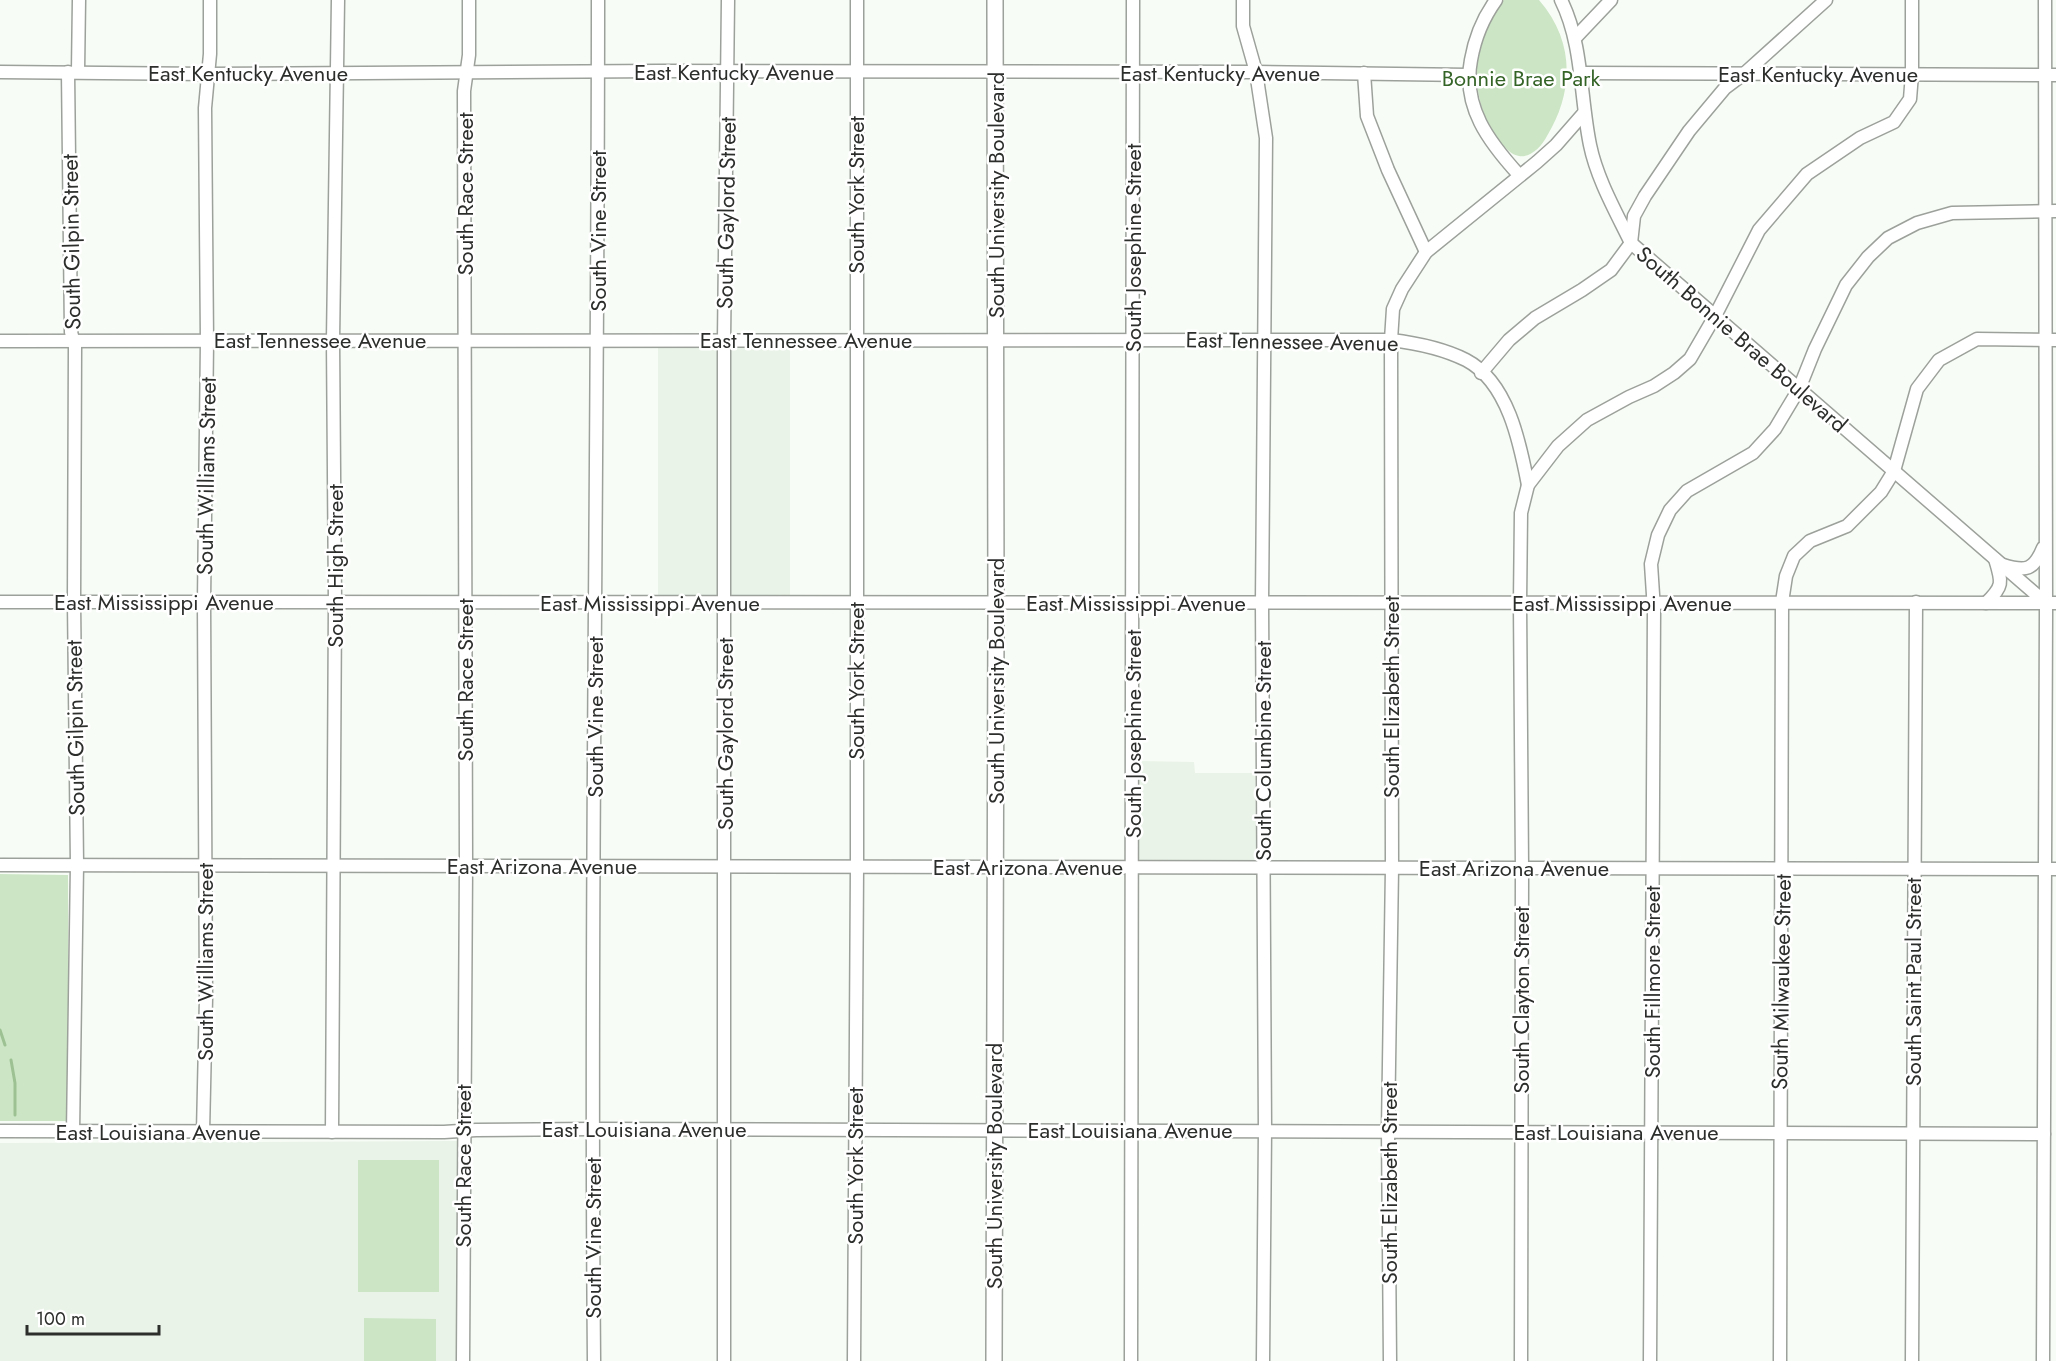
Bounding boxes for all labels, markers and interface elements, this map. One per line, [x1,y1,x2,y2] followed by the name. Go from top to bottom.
[634,56,834,88] street label: East Kentucky Avenue
[148,57,348,89] street label: East Kentucky Avenue
[1120,57,1320,89] street label: East Kentucky Avenue
[1718,58,1918,90] street label: East Kentucky Avenue
[1442,62,1601,94] park label: Bonnie Brae Park
[980,72,1012,318] street label: South University Boulevard
[449,112,481,275] street label: South Race Street
[708,116,744,310] street label: South Gaylord Street
[840,116,872,274] street label: South York Street
[1117,143,1149,352] street label: South Josephine Street
[582,150,614,312] street label: South Vine Street
[53,153,89,330] street label: South Gilpin Street
[1629,238,1855,440] street label: South Bonnie Brae Boulevard
[1185,323,1399,359] street label: East Tennessee Avenue
[214,324,426,356] street label: East Tennessee Avenue
[700,324,912,356] street label: East Tennessee Avenue
[188,376,224,575] street label: South Williams Street
[319,483,351,648] street label: South High Street
[980,558,1012,804] street label: South University Boulevard
[54,586,274,618] street label: East Mississippi Avenue
[540,587,760,619] street label: East Mississippi Avenue
[1026,587,1246,619] street label: East Mississippi Avenue
[1512,587,1732,619] street label: East Mississippi Avenue
[1375,595,1407,798] street label: South Elizabeth Street
[449,598,481,761] street label: South Race Street
[840,602,872,760] street label: South York Street
[1117,629,1149,838] street label: South Josephine Street
[579,636,611,798] street label: South Vine Street
[709,637,741,830] street label: South Gaylord Street
[57,639,93,816] street label: South Gilpin Street
[1247,640,1279,861] street label: South Columbine Street
[447,850,637,882] street label: East Arizona Avenue
[933,851,1123,883] street label: East Arizona Avenue
[1419,852,1609,884] street label: East Arizona Avenue
[189,862,221,1061] street label: South Williams Street
[1763,873,1799,1090] street label: South Milwaukee Street
[1897,877,1929,1086] street label: South Saint Paul Street
[1636,885,1668,1078] street label: South Fillmore Street
[1505,906,1537,1094] street label: South Clayton Street
[978,1043,1010,1289] street label: South University Boulevard
[1373,1081,1405,1284] street label: South Elizabeth Street
[447,1084,479,1247] street label: South Race Street
[839,1087,871,1245] street label: South York Street
[541,1113,747,1145] street label: East Louisiana Avenue
[1027,1114,1233,1146] street label: East Louisiana Avenue
[55,1116,261,1148] street label: East Louisiana Avenue
[1513,1116,1719,1148] street label: East Louisiana Avenue
[577,1157,609,1319] street label: South Vine Street
[27,1298,159,1336] scale bar
[36,1306,85,1332] text: 100 m

